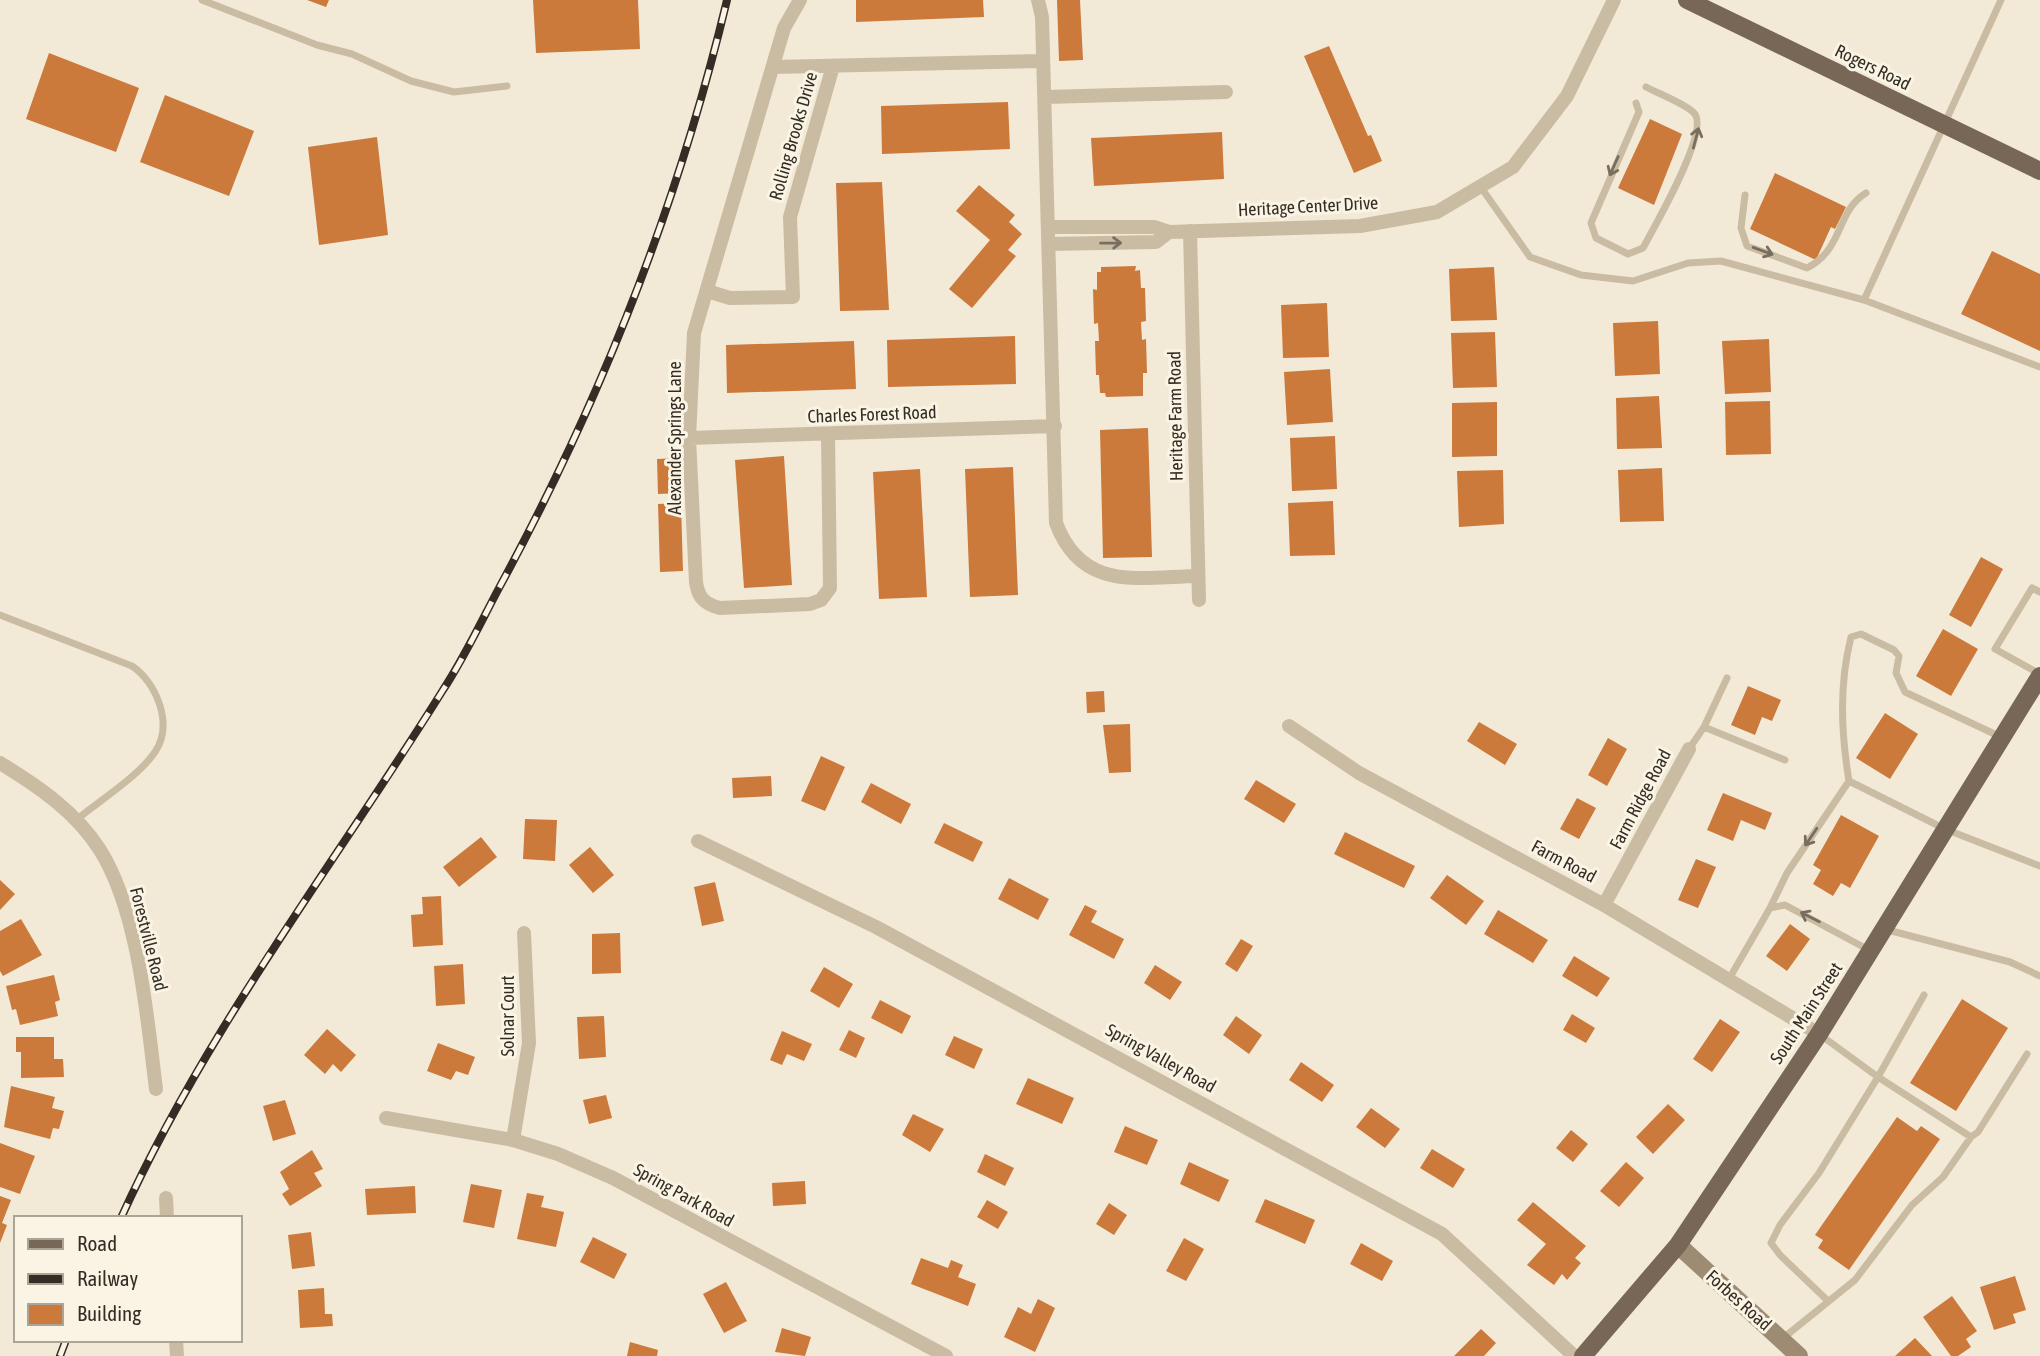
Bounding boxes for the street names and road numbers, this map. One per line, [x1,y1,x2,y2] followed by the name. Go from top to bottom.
[1832,40,1914,94] street label: Rogers Road
[765,69,821,203] street label: Rolling Brooks Drive
[1237,192,1379,220] street label: Heritage Center Drive
[1163,351,1187,481] street label: Heritage Farm Road
[664,361,685,515] street label: Alexander Springs Lane
[807,401,937,427] street label: Charles Forest Road
[1605,745,1675,853] street label: Farm Ridge Road
[1528,835,1600,887] street label: Farm Road
[126,885,172,993] street label: Forestville Road
[1766,958,1846,1068] street label: South Main Street
[497,975,518,1057] street label: Solnar Court
[1102,1019,1220,1097] street label: Spring Valley Road
[630,1159,738,1231] street label: Spring Park Road
[1702,1265,1776,1335] street label: Forbes Road

